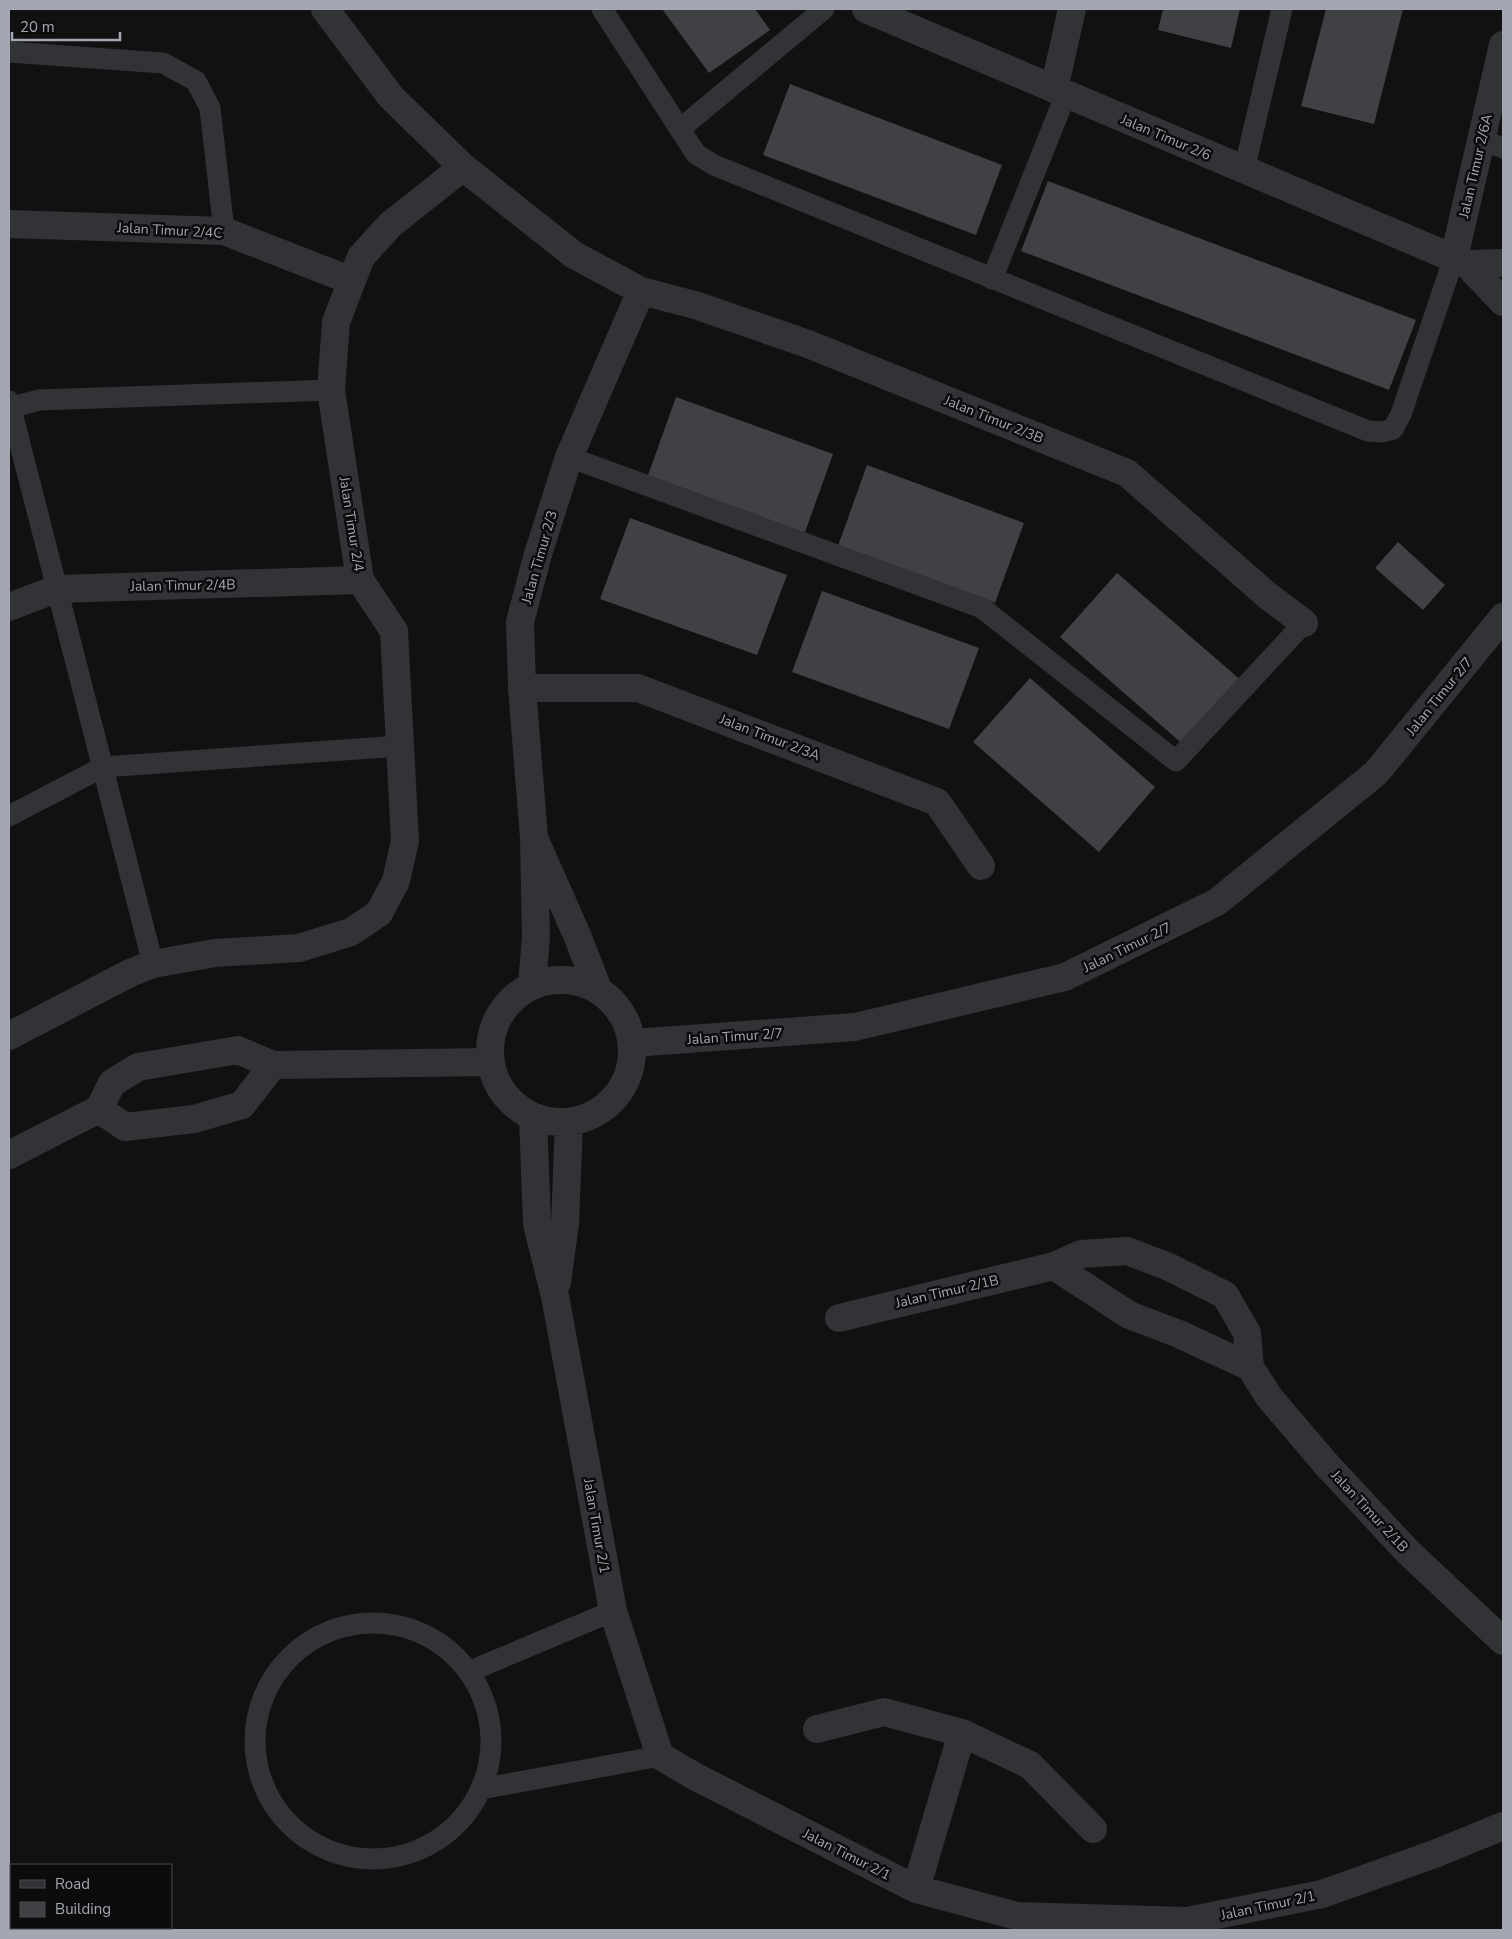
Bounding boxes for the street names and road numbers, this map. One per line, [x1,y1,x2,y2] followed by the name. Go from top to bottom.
[1117,110,1214,165] street label: Jalan Timur 2/6
[1454,112,1497,221] street label: Jalan Timur 2/6A
[116,218,223,243] street label: Jalan Timur 2/4C
[940,391,1046,448] street label: Jalan Timur 2/3B
[334,474,368,573] street label: Jalan Timur 2/4
[517,508,562,607] street label: Jalan Timur 2/3
[129,575,236,596] street label: Jalan Timur 2/4B
[1401,653,1477,740] street label: Jalan Timur 2/7
[716,709,823,765] street label: Jalan Timur 2/3A
[1079,918,1175,977] street label: Jalan Timur 2/7
[686,1024,784,1049] street label: Jalan Timur 2/7
[893,1270,1001,1313] street label: Jalan Timur 2/1B
[1326,1466,1413,1556] street label: Jalan Timur 2/1B
[579,1476,614,1575] street label: Jalan Timur 2/1
[799,1824,894,1885] street label: Jalan Timur 2/1
[1218,1886,1317,1925] street label: Jalan Timur 2/1

